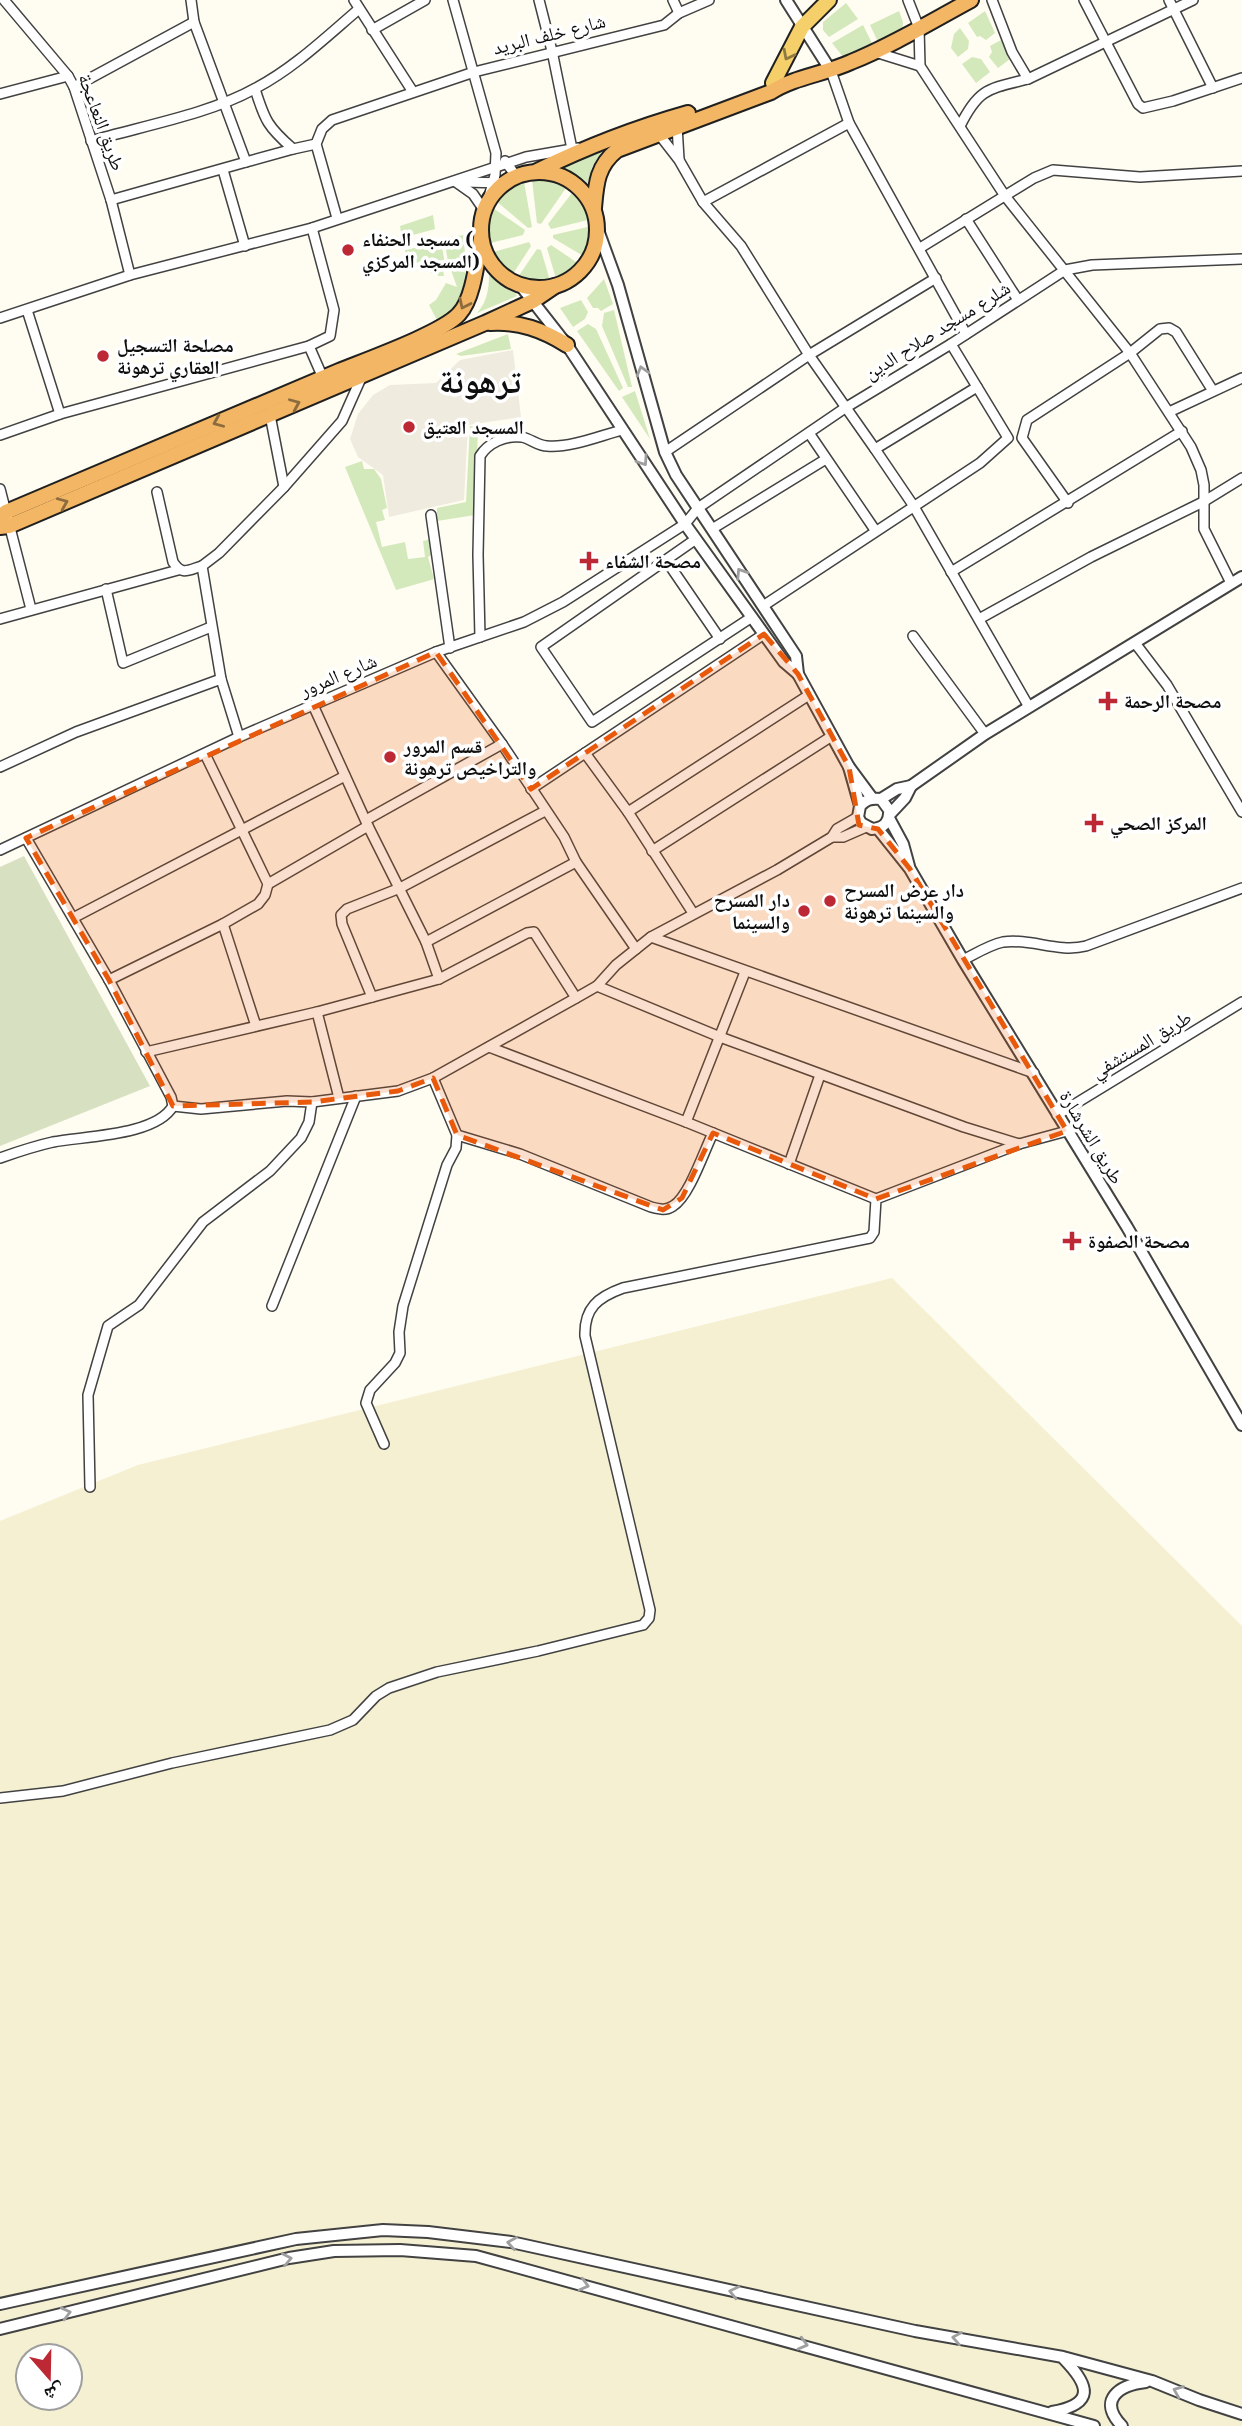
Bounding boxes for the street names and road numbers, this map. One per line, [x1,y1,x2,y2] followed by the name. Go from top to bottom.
[490,7,608,61] street label: شارع خلف البريد
[72,70,132,174] street label: طريق النعاعجة
[859,274,1015,386] street label: شلرع مسجد صلاح الدين
[295,647,381,703] street label: شارع المرور
[1086,1004,1197,1087] street label: طريق المستشفي
[1054,1085,1130,1189] street label: طريق الشرشارة

